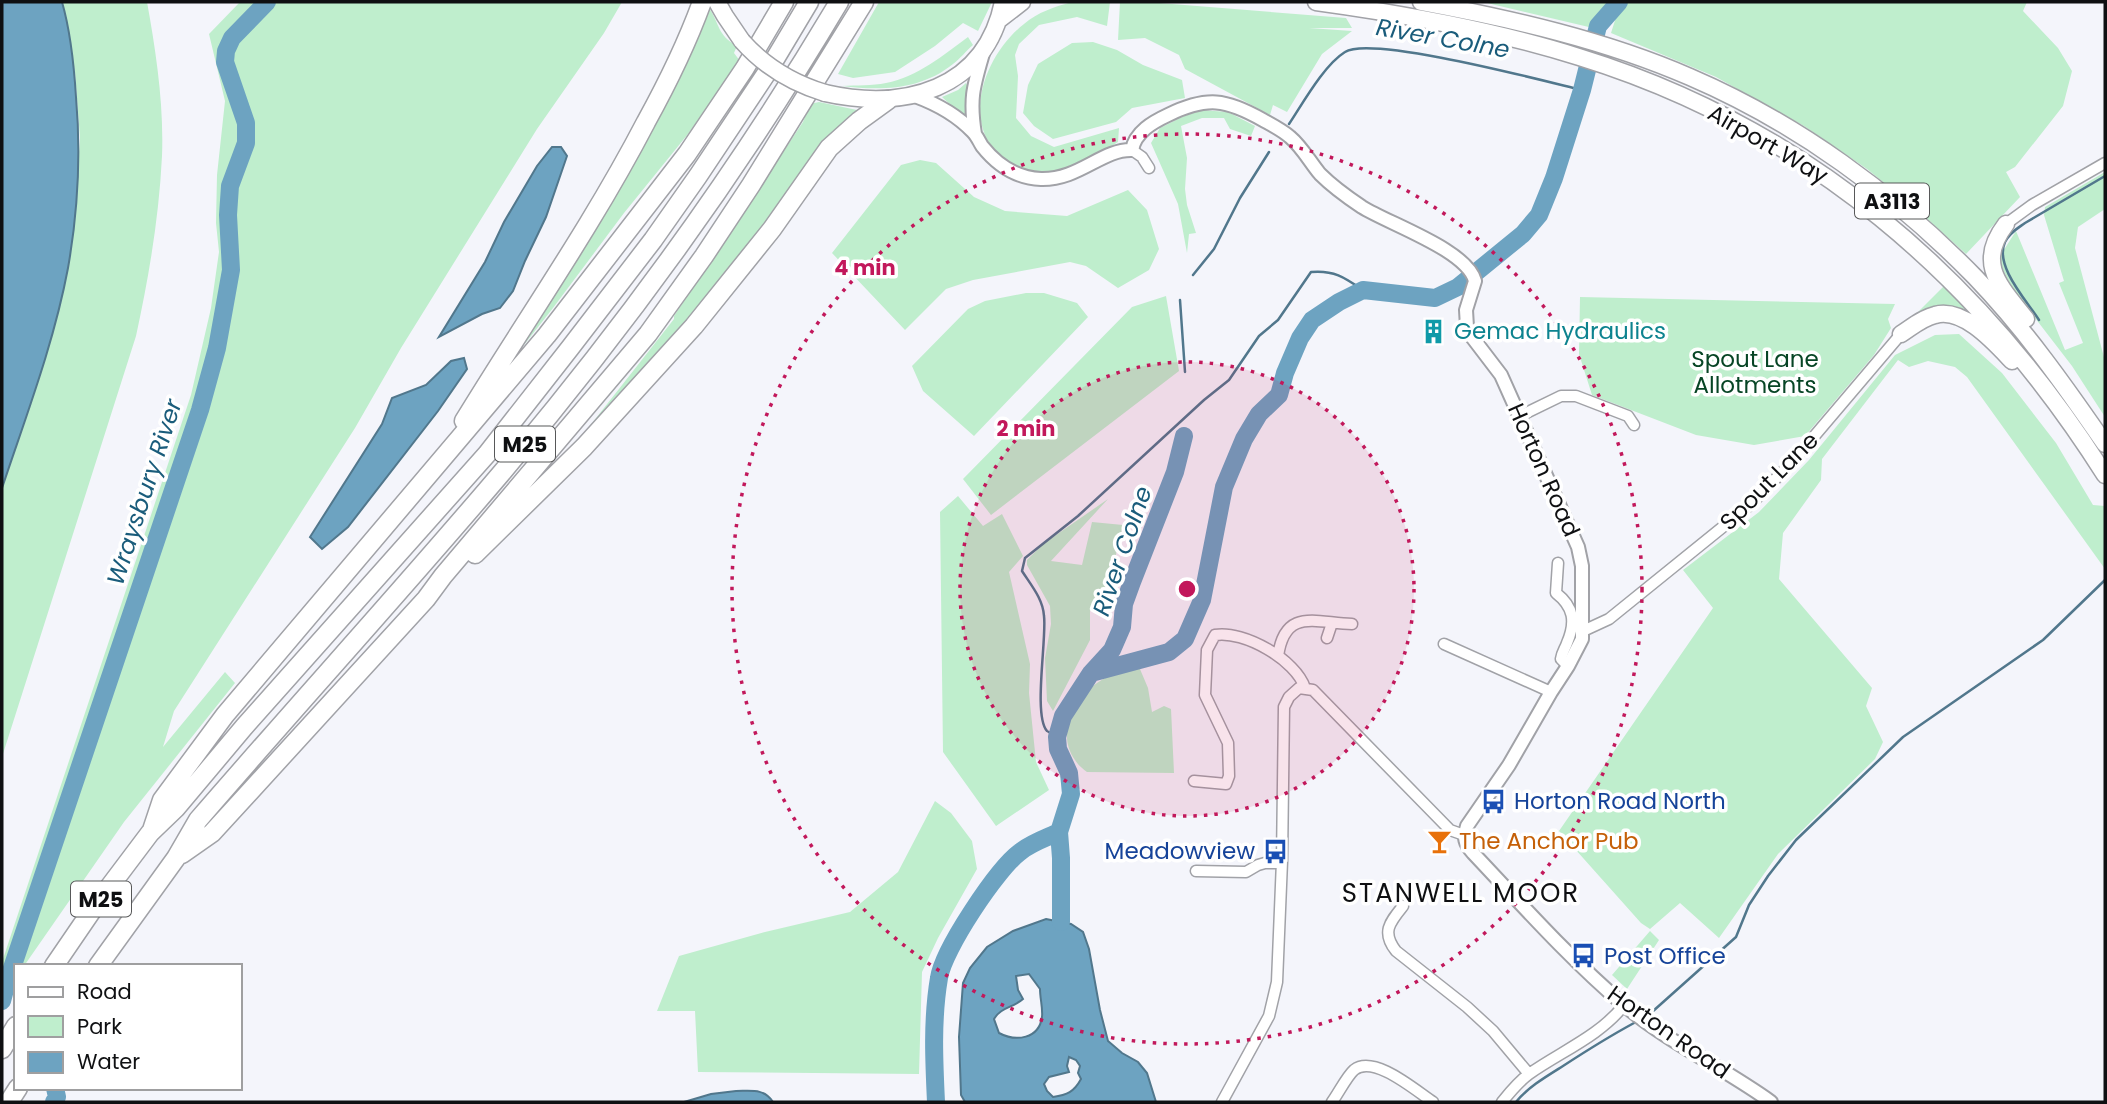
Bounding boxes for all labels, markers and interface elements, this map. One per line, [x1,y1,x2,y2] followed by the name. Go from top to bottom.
[1374,10,1512,66] water label: River Colne
[1702,97,1834,191] street label: Airport Way
[1855,184,1929,218] road number: A3113
[834,253,896,282] text: 4 min
[1454,315,1666,347] place label: Gemac Hydraulics
[1420,317,1448,345] building icon: Gemac Hydraulics
[1691,343,1819,401] park label: Spout Lane Allotments
[98,394,190,589] water label: Wraysbury River
[1500,398,1588,542] street label: Horton Road
[996,414,1056,443] text: 2 min
[1713,425,1825,537] street label: Spout Lane
[495,426,555,462] road number: M25
[1084,482,1160,620] water label: River Colne
[1175,577,1199,601] centre of rings
[1514,785,1726,817] place label: Horton Road North
[1480,787,1508,815] bus stop icon: Horton Road North
[1459,825,1639,857] place label: The Anchor Pub
[1425,827,1453,855] bar icon: The Anchor Pub
[1105,835,1255,867] place label: Meadowview
[1261,837,1289,865] bus stop icon: Meadowview
[1342,875,1580,911] district label: STANWELL MOOR
[71,881,131,916] road number: M25
[1604,940,1726,972] place label: Post Office
[1570,942,1598,970] bus stop icon: Post Office
[14,964,242,1090] legend
[77,977,132,1006] text: Road
[1601,978,1737,1086] street label: Horton Road
[77,1012,122,1041] text: Park
[77,1047,140,1076] text: Water

